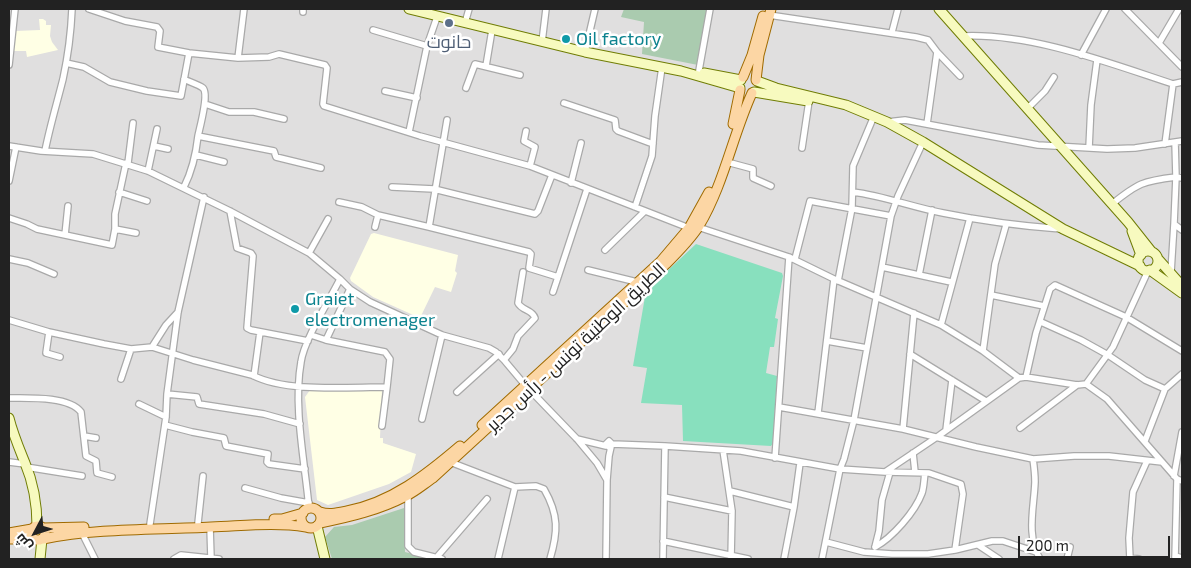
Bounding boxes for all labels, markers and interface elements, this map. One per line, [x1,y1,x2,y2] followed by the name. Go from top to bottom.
[443,17,455,29] marker: حانوت
[576,28,661,50] place label: Oil factory
[427,31,471,53] place label: حانوت
[560,33,572,45] marker: Oil factory
[482,258,670,436] street label: الطريق الوطنية تونس - رأس جدير
[305,288,435,330] place label: Graiet electromenager
[289,303,301,315] marker: Graiet electromenager
[10,508,60,558] north arrow
[1021,526,1174,558] scale bar
[11,531,35,555] text: ش
[1026,536,1069,554] text: 200 m

